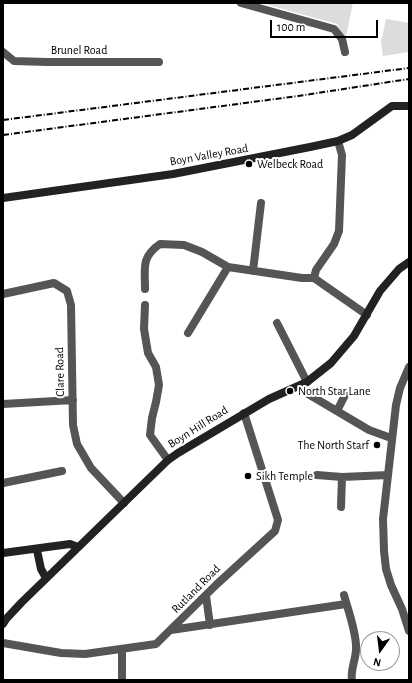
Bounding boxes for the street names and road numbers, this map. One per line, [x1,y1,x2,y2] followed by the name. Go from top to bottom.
[51,43,107,57] street label: Brunel Road
[169,141,249,169] street label: Boyn Valley Road
[52,347,68,397] street label: Clare Road
[165,403,231,451] street label: Boyn Hill Road
[169,562,223,616] street label: Rutland Road

